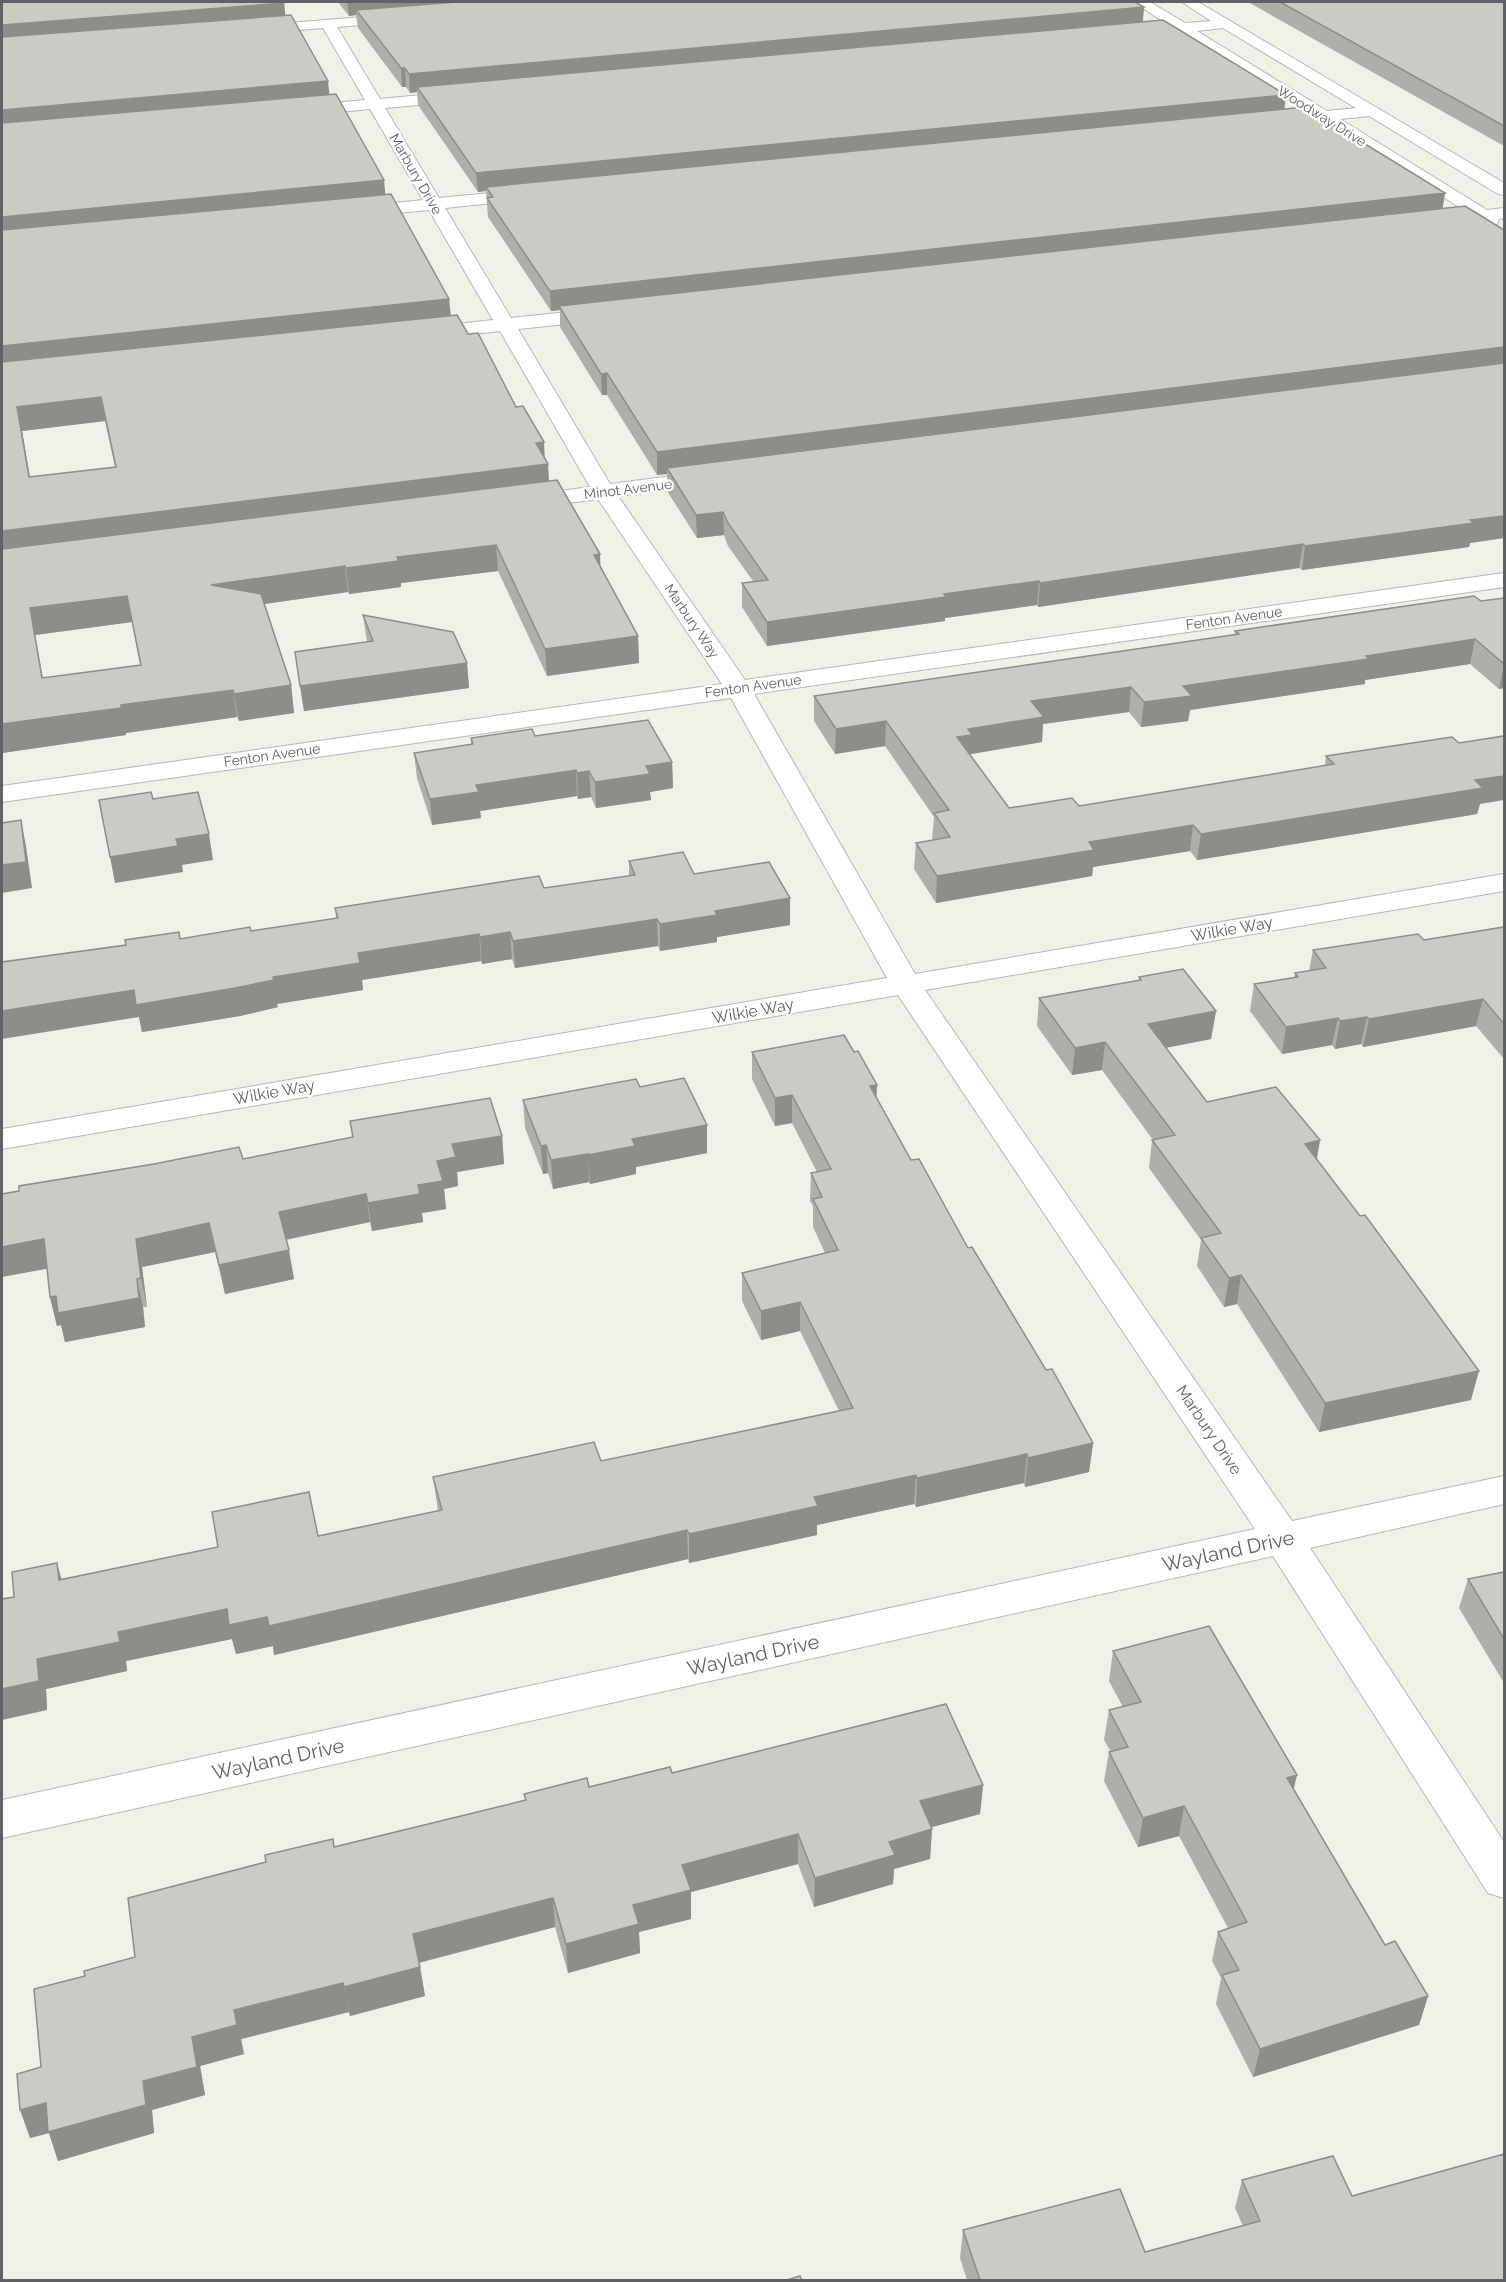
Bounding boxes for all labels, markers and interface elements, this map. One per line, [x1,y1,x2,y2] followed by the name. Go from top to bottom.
[1275,82,1369,150] street label: Woodway Drive
[386,131,446,217] street label: Marbury Drive
[583,476,673,502] street label: Minot Avenue
[661,581,723,661] street label: Marbury Way
[1185,603,1283,633] street label: Fenton Avenue
[704,671,802,701] street label: Fenton Avenue
[223,740,321,770] street label: Fenton Avenue
[1190,912,1275,946] street label: Wilkie Way
[711,994,796,1028] street label: Wilkie Way
[232,1075,317,1109] street label: Wilkie Way
[1172,1382,1246,1478] street label: Marbury Drive
[1160,1525,1297,1577] street label: Wayland Drive
[685,1629,822,1681] street label: Wayland Drive
[210,1733,347,1785] street label: Wayland Drive

